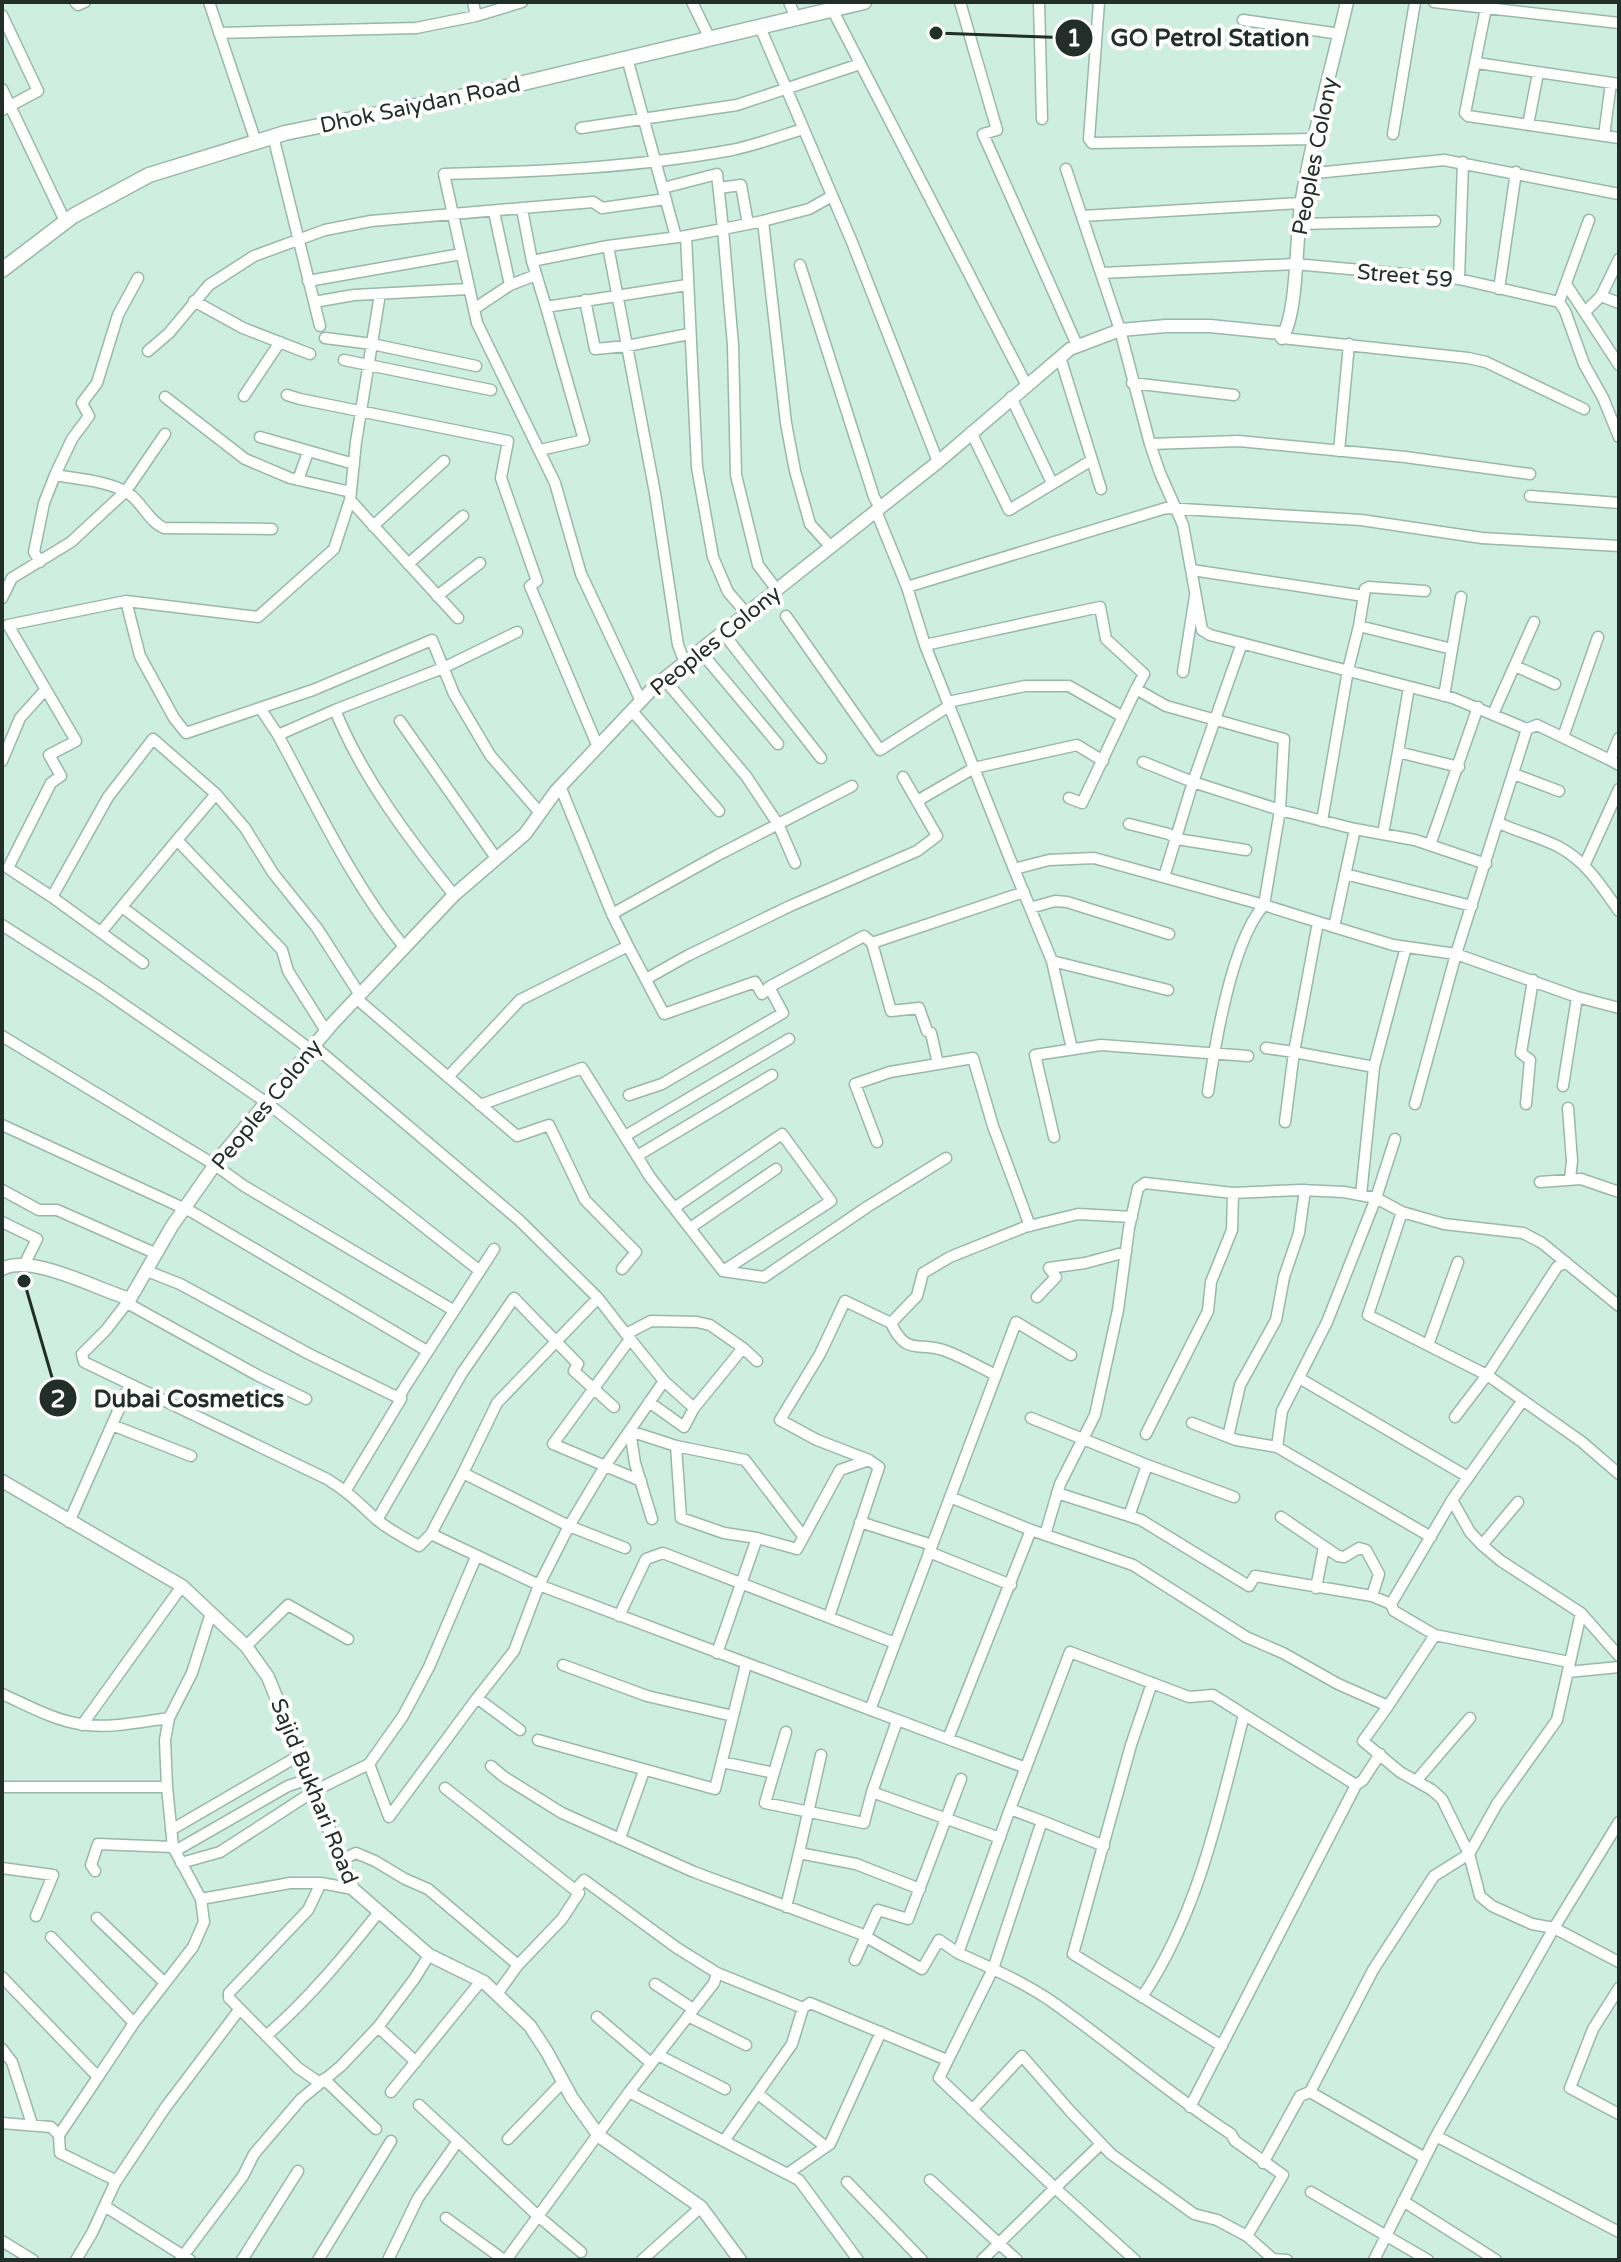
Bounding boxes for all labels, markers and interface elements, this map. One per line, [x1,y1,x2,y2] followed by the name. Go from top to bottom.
[1054,14,1325,62] callout: GO Petrol Station
[1066,24,1082,53] text: 1
[1110,24,1310,53] text: GO Petrol Station
[317,71,523,139] street label: Dhok Saiydan Road
[1287,75,1343,237] street label: Peoples Colony
[1356,259,1454,293] street label: Street 59
[645,580,786,701] street label: Peoples Colony
[206,1034,328,1175] street label: Peoples Colony
[38,1374,301,1422] callout: Dubai Cosmetics
[50,1385,66,1414] text: 2
[94,1385,284,1414] text: Dubai Cosmetics
[265,1695,363,1888] street label: Sajid Bukhari Road

